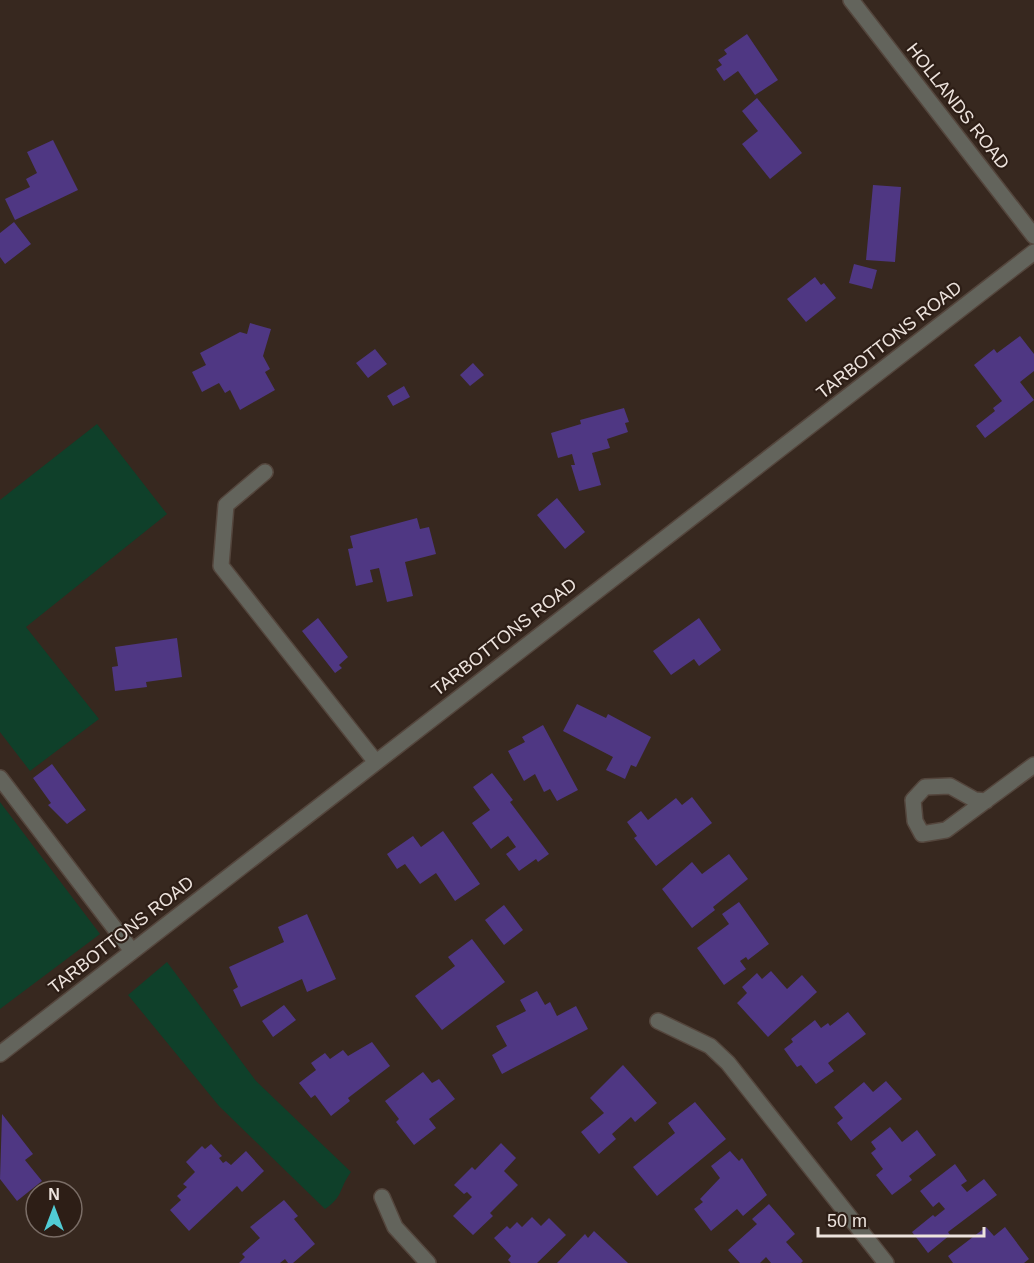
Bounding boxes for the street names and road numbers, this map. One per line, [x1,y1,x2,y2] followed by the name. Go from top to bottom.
[903,39,1013,173] street label: HOLLANDS ROAD
[813,277,965,403] street label: TARBOTTONS ROAD
[428,574,580,700] street label: TARBOTTONS ROAD
[45,872,197,998] street label: TARBOTTONS ROAD

